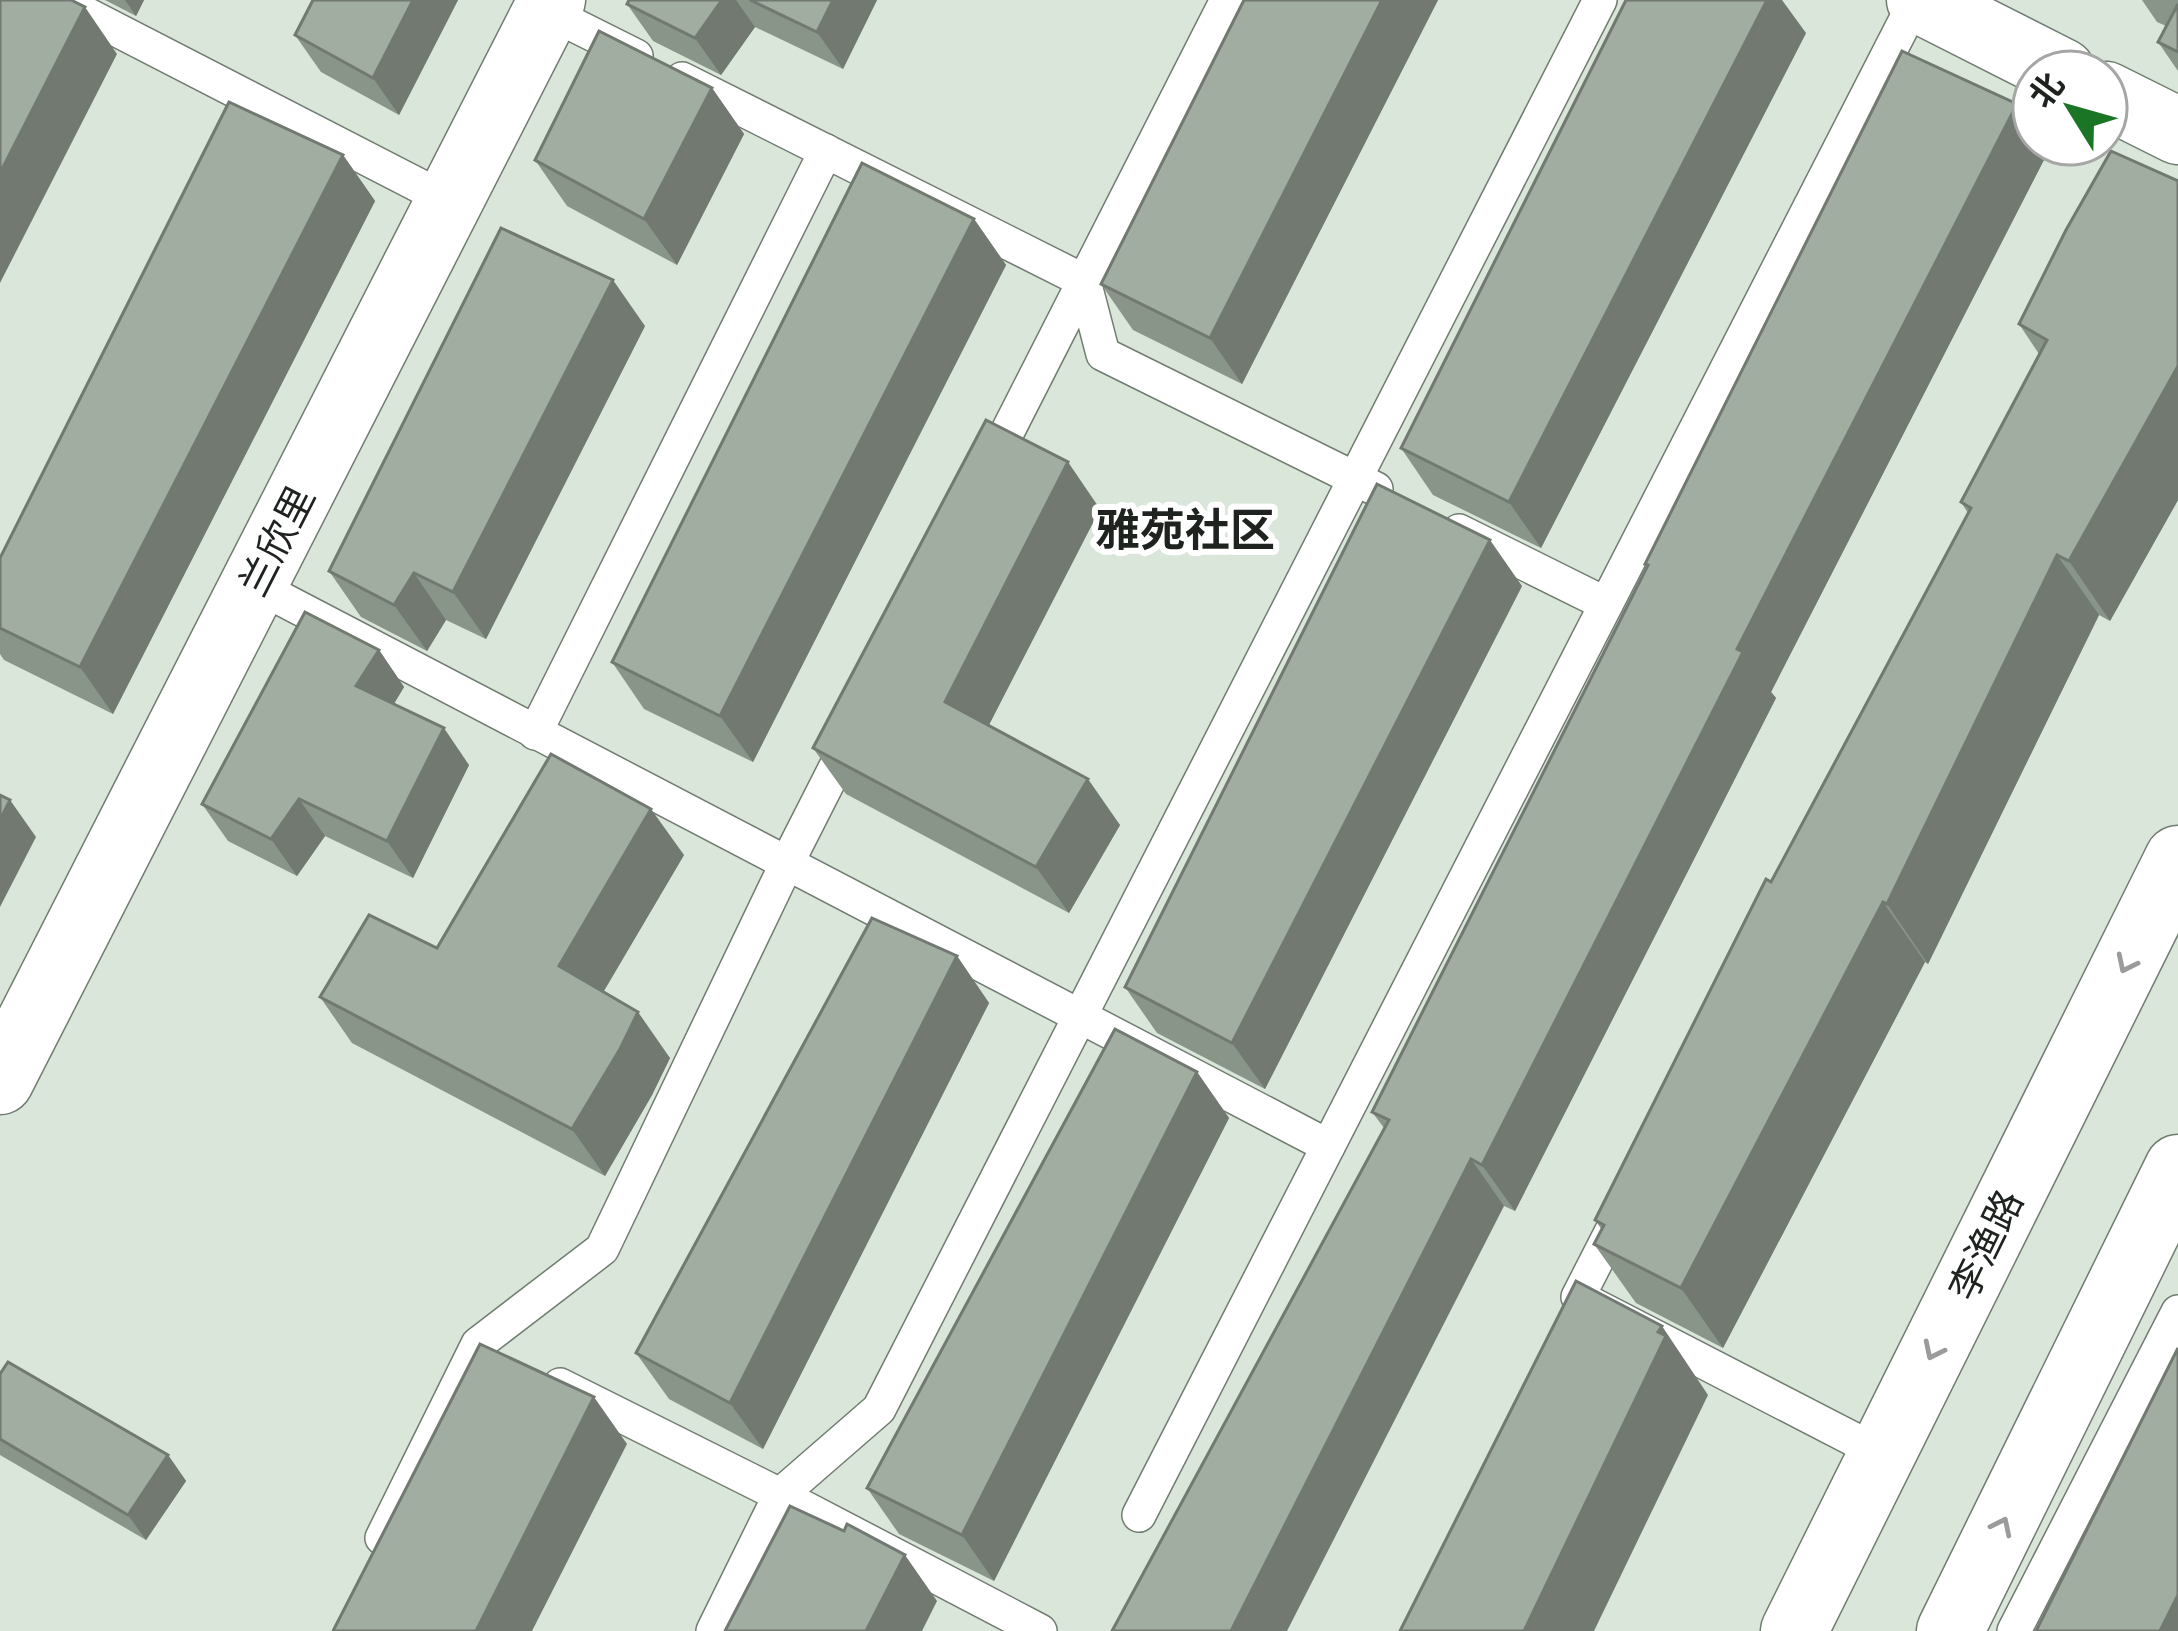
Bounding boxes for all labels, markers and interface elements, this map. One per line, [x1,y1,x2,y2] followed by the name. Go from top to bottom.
[2010,48,2130,168] north arrow
[2020,65,2074,116] text: 北
[229,478,325,604] street label: 兰欣里
[1095,502,1275,559] district label: 雅苑社区
[2116,952,2140,973] one-way arrow
[1938,1182,2034,1308] street label: 李渔路
[1925,1338,1948,1360] one-way arrow
[1988,1517,2011,1538] one-way arrow

